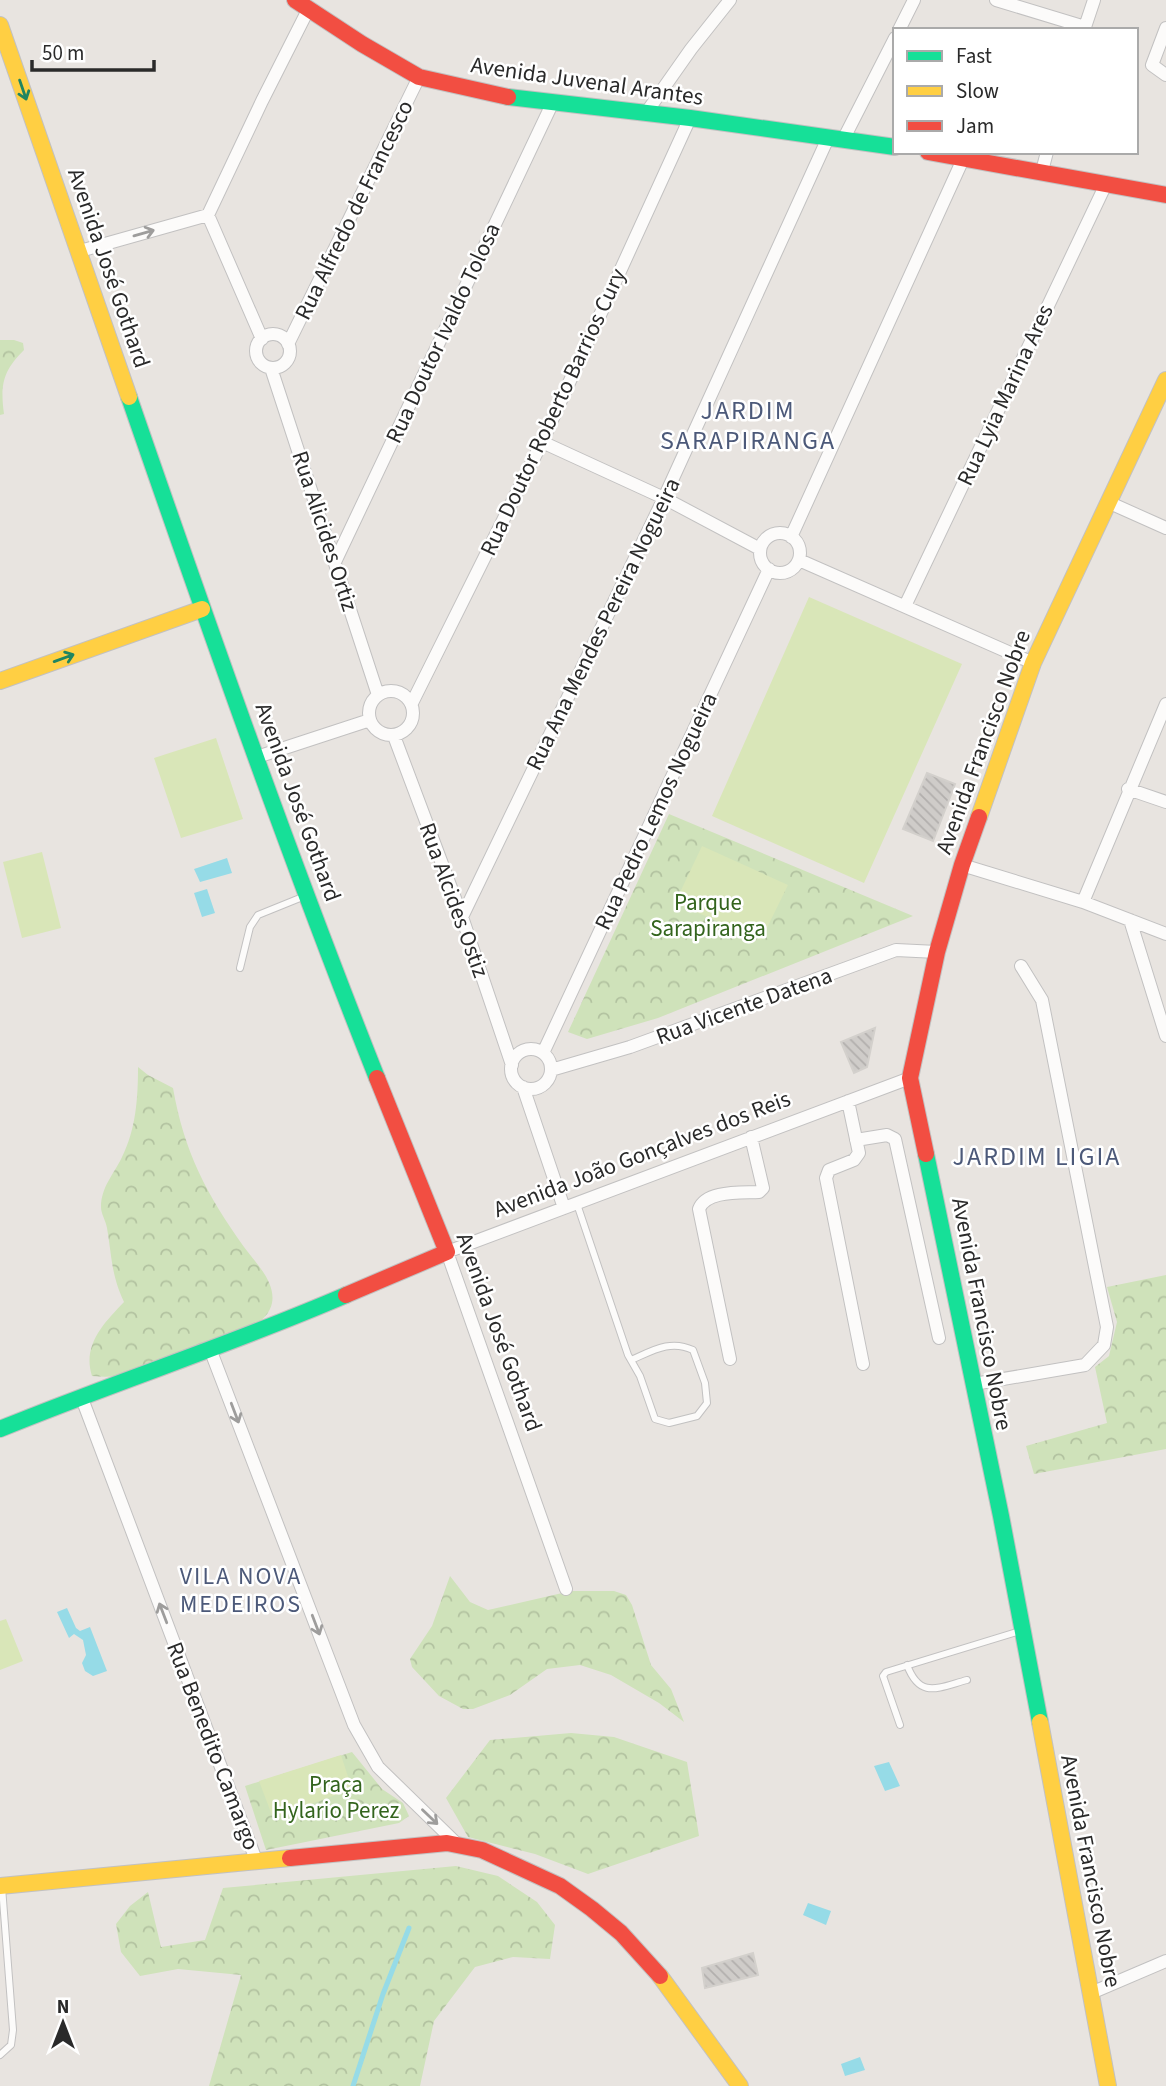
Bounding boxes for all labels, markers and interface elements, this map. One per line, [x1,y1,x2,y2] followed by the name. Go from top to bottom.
[32,28,154,72] scale bar
[893,28,1138,154] legend
[42,38,84,68] text: 50 m
[956,41,992,71] text: Fast
[469,48,705,114] street label: Avenida Juvenal Arantes
[956,76,999,106] text: Slow
[18,78,30,100] one-way arrow
[286,95,422,325] street label: Rua Alfredo de Francesco
[956,111,994,141] text: Jam
[59,164,159,372] street label: Avenida José Gothard
[377,217,509,449] street label: Rua Doutor Ivaldo Tolosa
[133,226,155,239] one-way arrow
[472,263,634,561] street label: Rua Doutor Roberto Barrios Cury
[948,299,1062,491] street label: Rua Lyia Marina Ares
[660,392,836,459] district label: JARDIM SARAPIRANGA
[284,447,367,616] street label: Rua Alicides Ortiz
[518,472,688,776] street label: Rua Ana Mendes Pereira Nogueira
[927,625,1039,859] street label: Avenida Francisco Nobre
[53,651,75,663] one-way arrow
[586,687,726,935] street label: Rua Pedro Lemos Nogueira
[247,698,349,906] street label: Avenida José Gothard
[411,818,497,982] street label: Rua Alcides Ostiz
[650,886,766,945] park label: Parque Sarapiranga
[651,959,837,1053] street label: Rua Vicente Datena
[489,1082,795,1226] street label: Avenida João Gonçalves dos Reis
[953,1138,1121,1175] district label: JARDIM LIGIA
[943,1195,1021,1433] street label: Avenida Francisco Nobre
[448,1228,550,1436] street label: Avenida José Gothard
[229,1401,242,1423] one-way arrow
[180,1559,302,1622] district label: VILA NOVA MEDEIROS
[156,1603,168,1624] one-way arrow
[310,1614,323,1636] one-way arrow
[158,1637,268,1855] street label: Rua Benedito Camargo
[1052,1752,1130,1990] street label: Avenida Francisco Nobre
[273,1768,400,1827] park label: Praça Hylario Perez
[421,1809,438,1826] one-way arrow
[28,1988,98,2058] north arrow
[57,1994,69,2021] text: N

